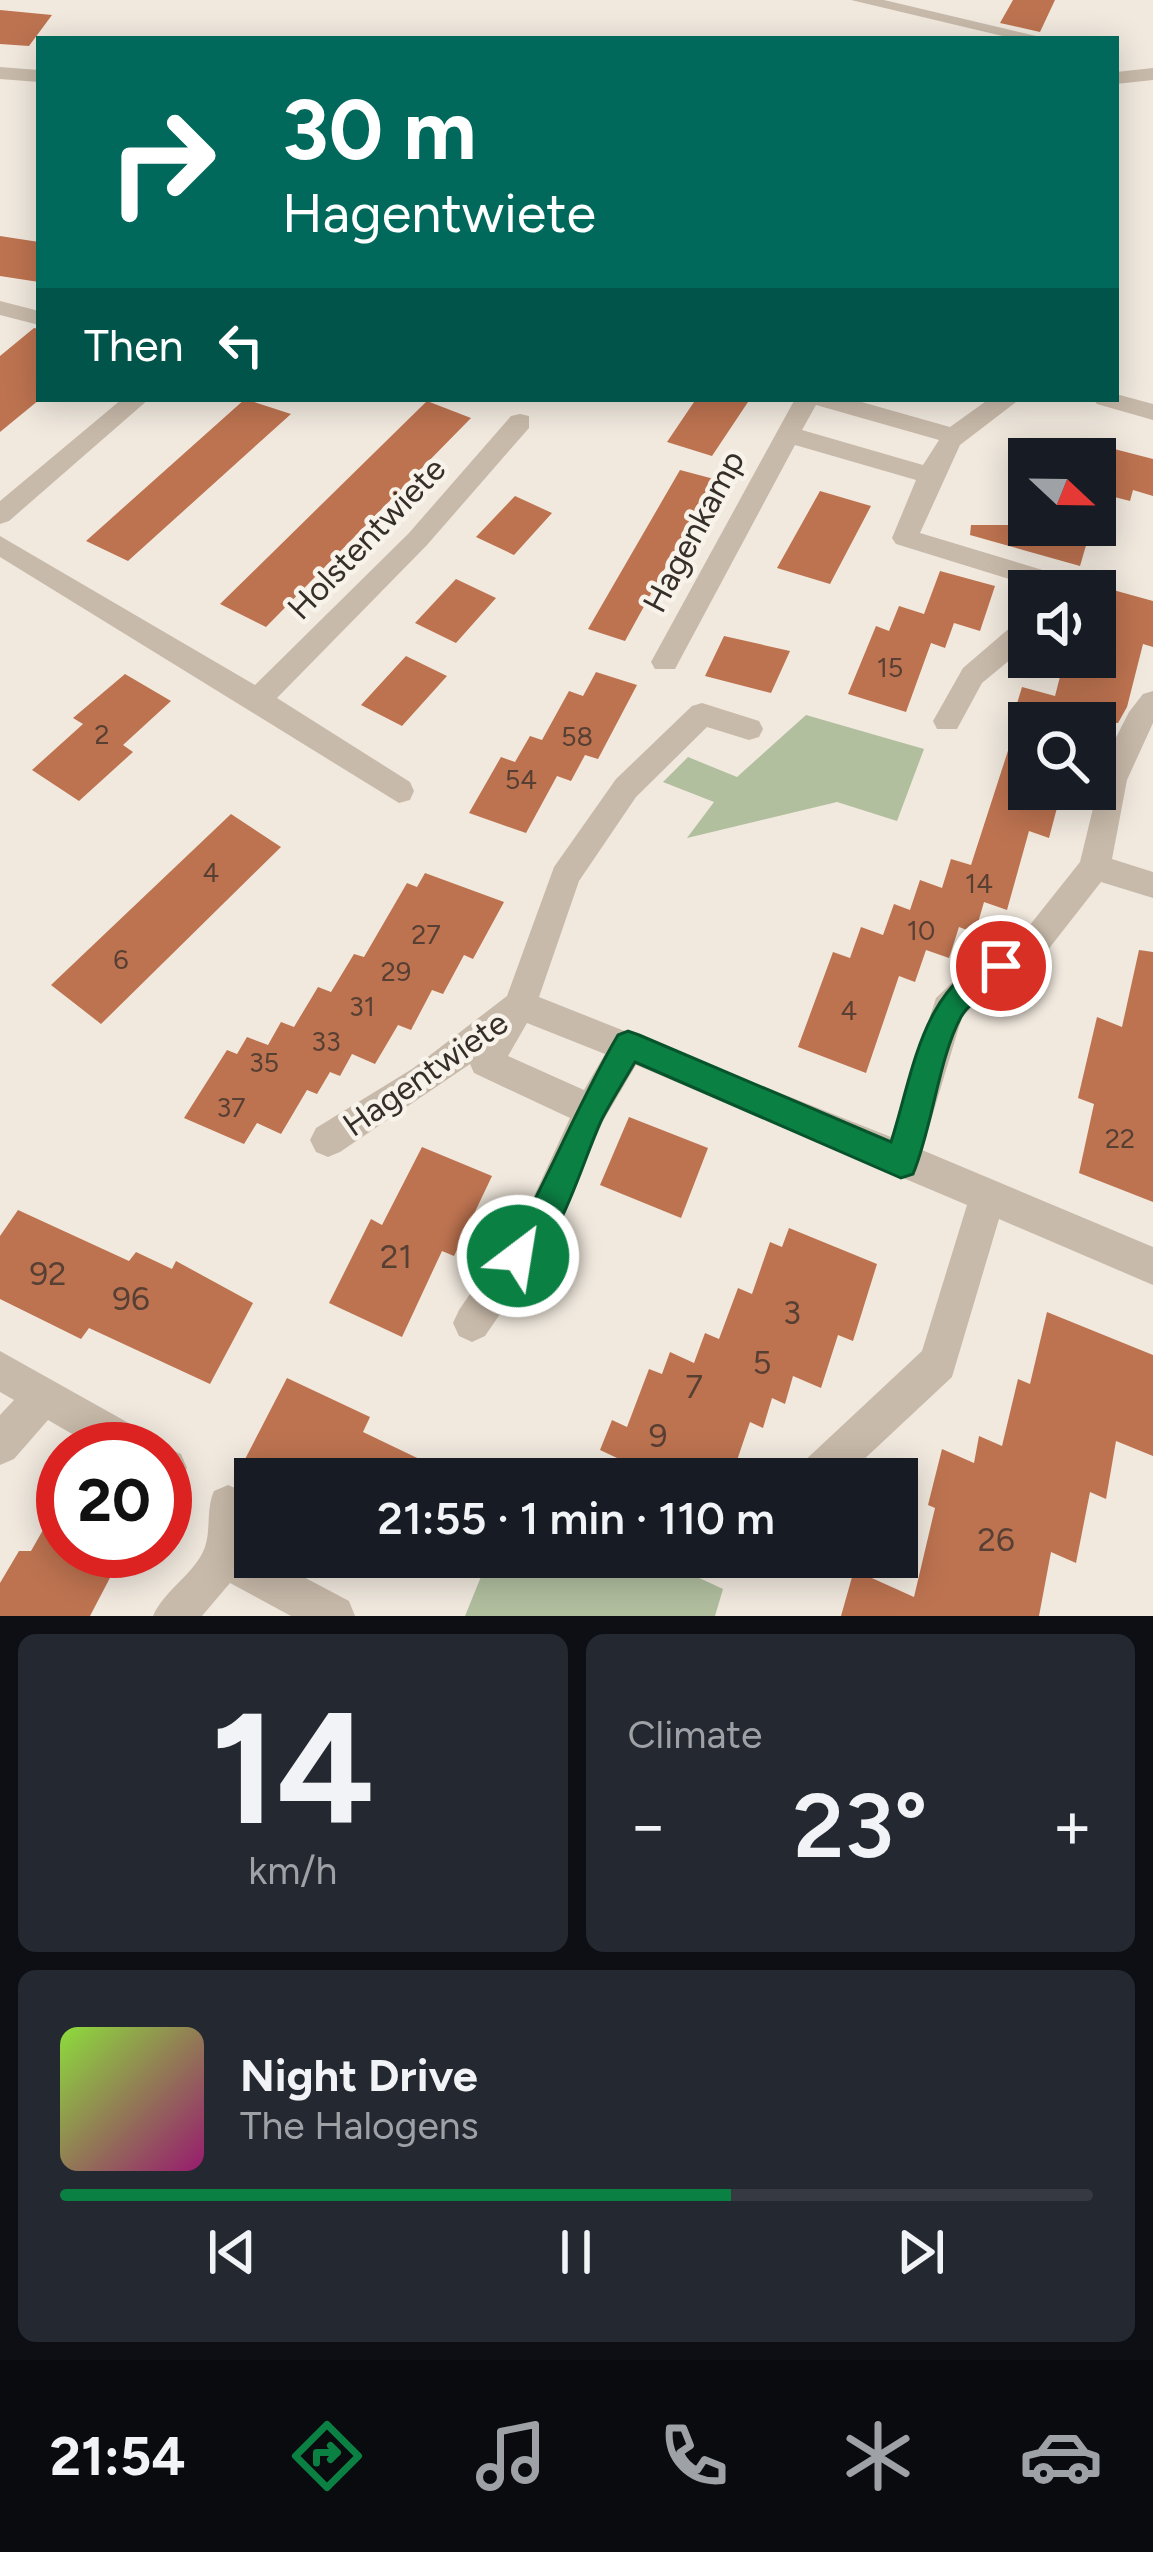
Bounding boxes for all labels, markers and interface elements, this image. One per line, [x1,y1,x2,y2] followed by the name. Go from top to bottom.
[282,79,476,180] text: 30 m
[84,84,240,240] icon: right
[282,181,596,246] text: Hagentwiete
[208,312,274,378] icon: left
[84,318,184,372] text: Then
[1008,438,1116,546] north arrow
[1008,438,1116,810] map controls
[635,444,752,619] street label: Hagenkamp
[279,449,453,627] street label: Holstentwiete
[1008,570,1116,678] button: sound
[877,651,903,684] house number: 15
[1008,702,1116,810] button: search
[94,718,110,751] house number: 2
[561,720,593,753] house number: 58
[505,763,537,796] house number: 54
[203,856,219,889] house number: 4
[965,867,993,900] house number: 14
[907,914,935,947] house number: 10
[950,915,1052,1017] pin
[411,918,441,951] house number: 27
[968,933,1034,999] icon: arrive
[113,943,129,976] house number: 6
[381,955,411,988] house number: 29
[349,990,375,1023] house number: 31
[841,994,857,1027] house number: 4
[336,1002,515,1144] street label: Hagentwiete
[311,1025,341,1058] house number: 33
[249,1046,279,1079] house number: 35
[216,1091,246,1124] house number: 37
[1105,1122,1135,1155] house number: 22
[455,1193,581,1319] position arrow
[380,1237,412,1276] house number: 21
[29,1254,67,1293] house number: 92
[112,1279,150,1318] house number: 96
[783,1293,801,1332] house number: 3
[753,1343,771,1382] house number: 5
[685,1367,703,1406] house number: 7
[649,1416,667,1455] house number: 9
[36,1422,192,1578] speed limit sign: 20
[377,1491,775,1545] text: 21:55 · 1 min · 110 m
[977,1520,1015,1559] house number: 26
[210,1675,375,1862] text: 14
[628,1711,762,1758] text: Climate
[793,1771,928,1880] text: 23°
[628,1785,669,1865] text: −
[1052,1785,1093,1865] text: +
[248,1847,337,1894] text: km/h
[240,2048,478,2102] text: Night Drive
[240,2102,479,2149] text: The Halogens
[199,2219,265,2285] icon: previous
[543,2219,609,2285] icon: pause
[888,2219,954,2285] icon: next
[285,2414,369,2498] icon: directions
[469,2414,553,2498] icon: music
[652,2414,736,2498] icon: phone
[836,2414,920,2498] icon: climate
[1019,2414,1103,2498] icon: car
[50,2424,186,2489] text: 21:54

